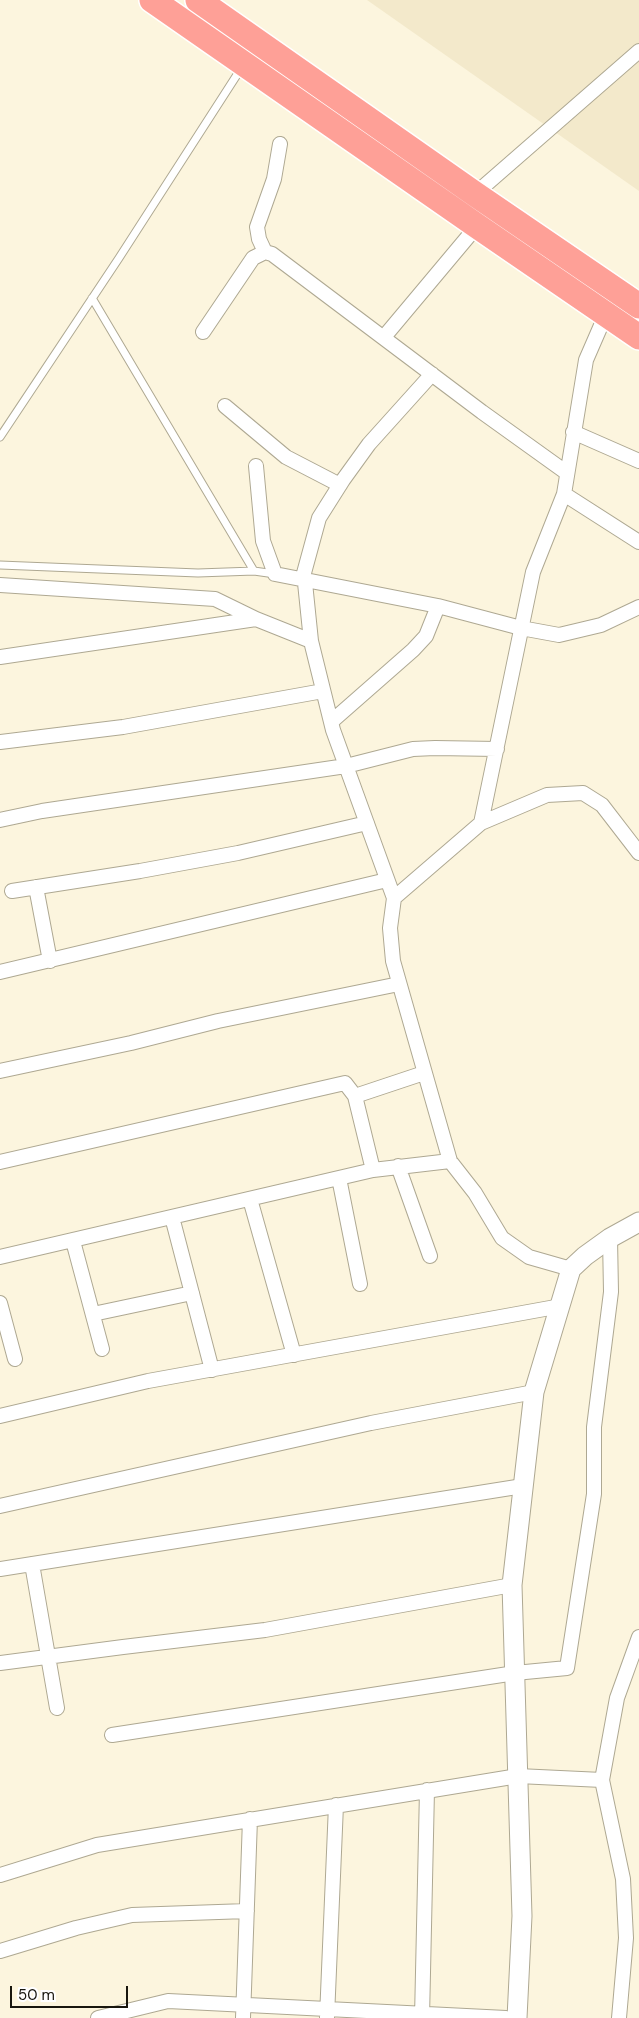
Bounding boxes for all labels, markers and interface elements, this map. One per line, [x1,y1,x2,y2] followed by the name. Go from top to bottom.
[12,1976,130,2008] scale bar
[18,1985,55,2005] text: 50 m

